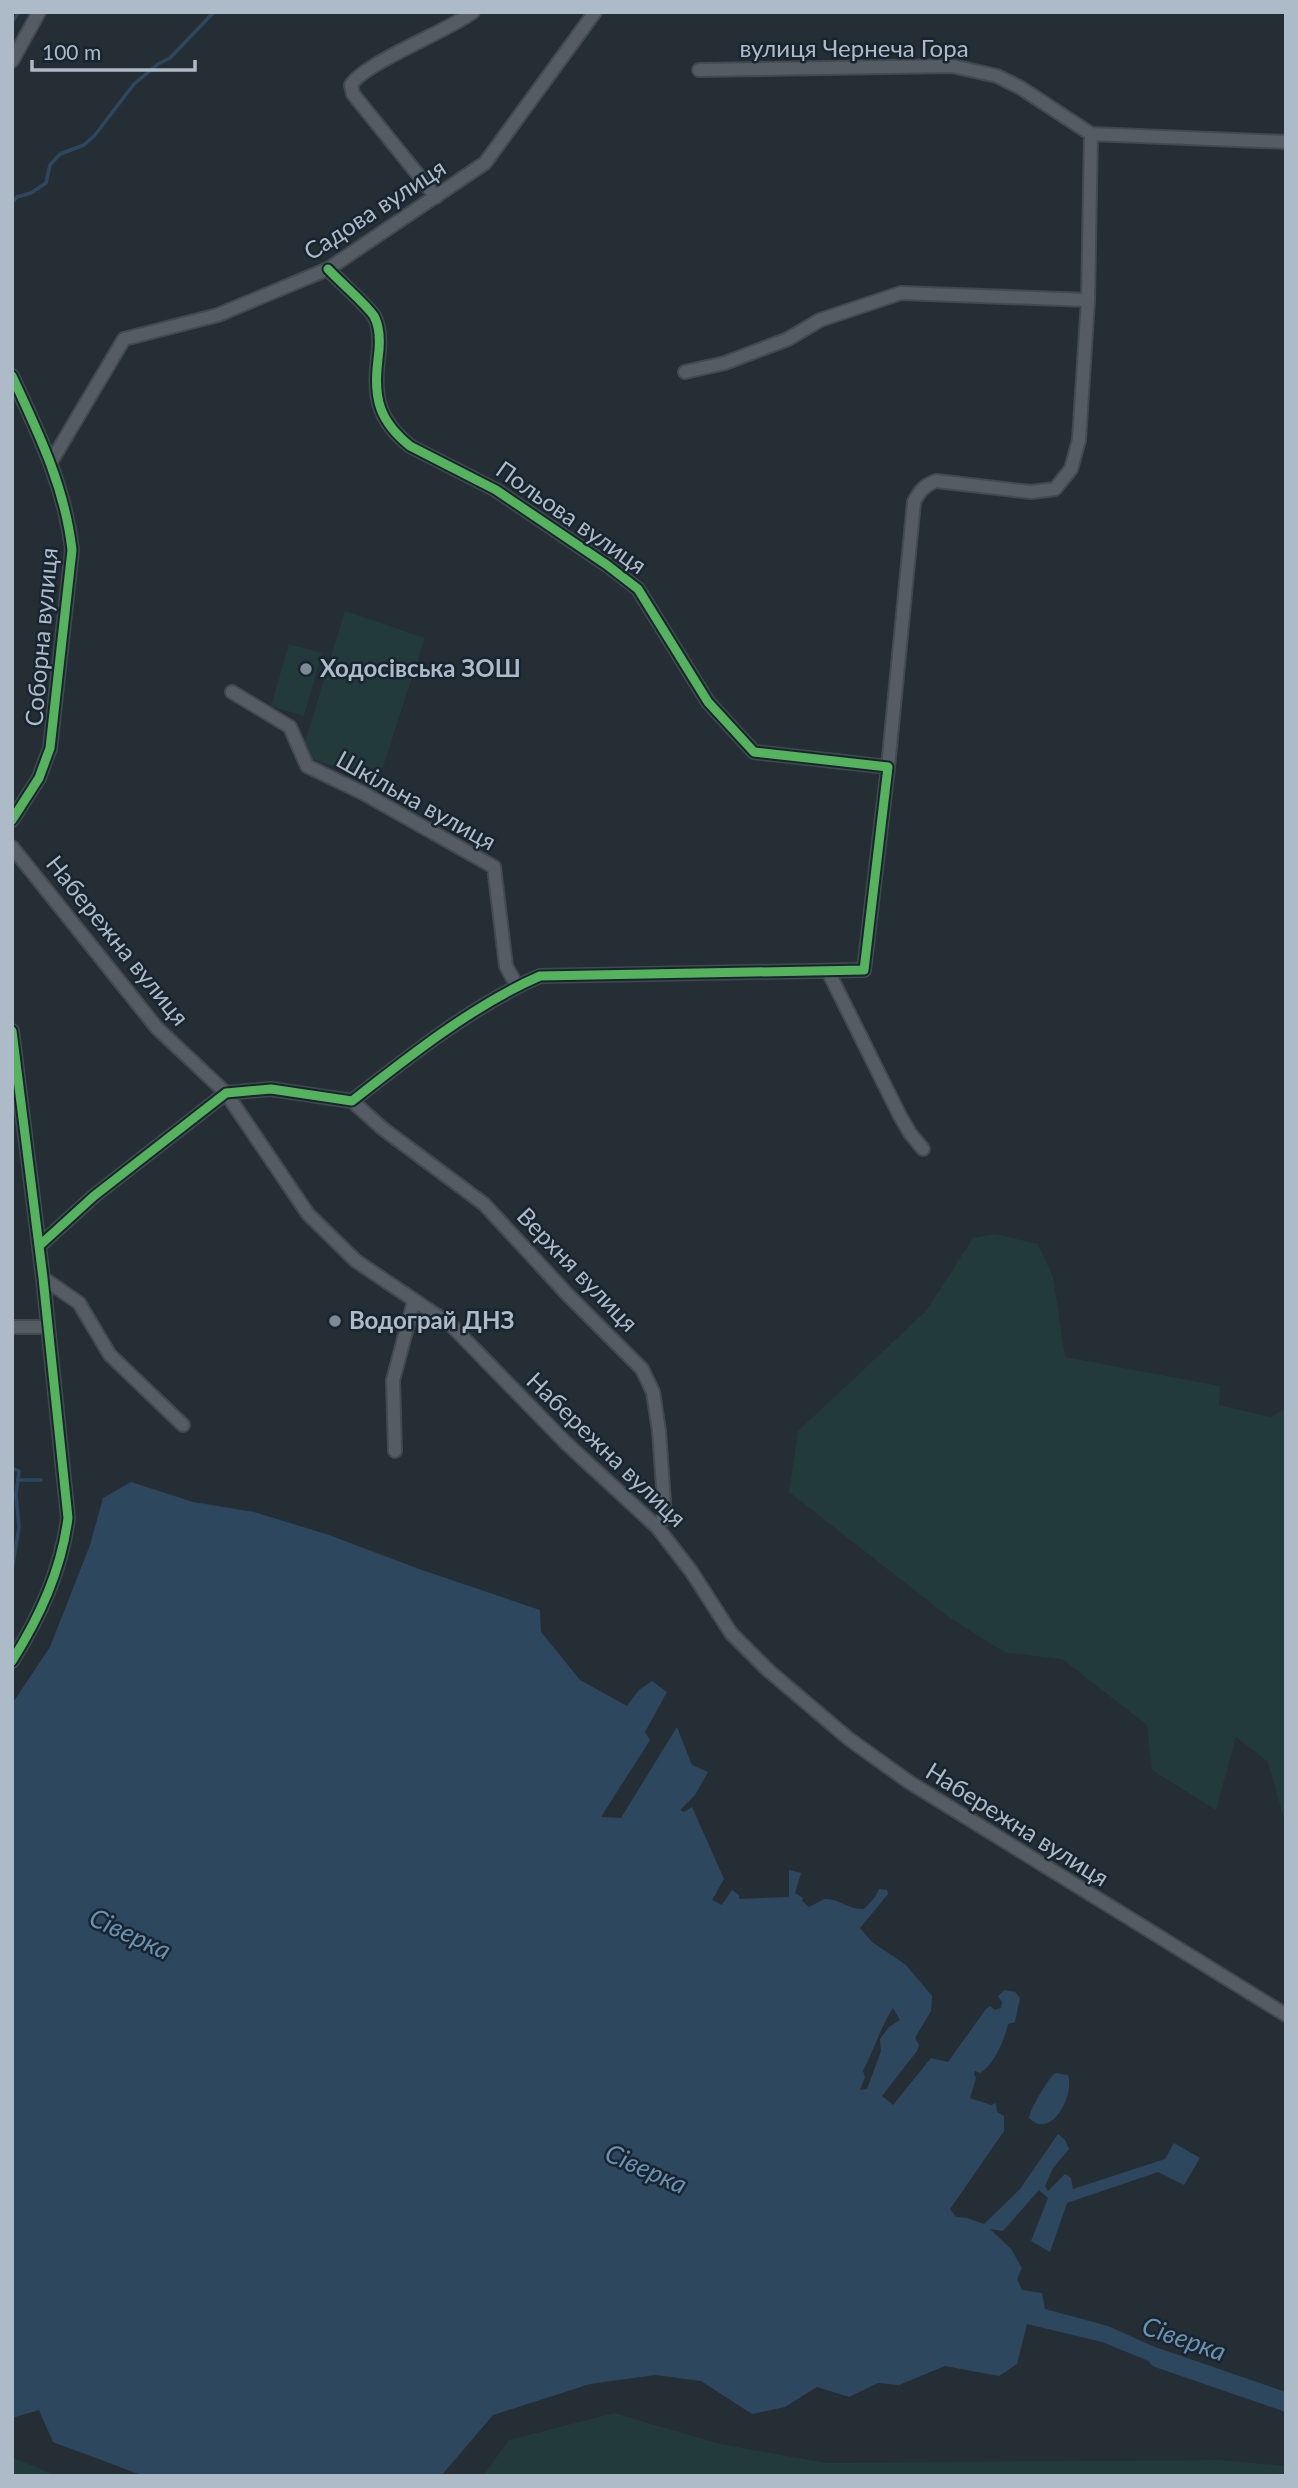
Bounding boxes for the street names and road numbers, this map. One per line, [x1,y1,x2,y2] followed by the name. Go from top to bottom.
[739,33,969,62] street label: вулиця Чернеча Гора
[298,152,451,265] street label: Садова вулиця
[491,454,653,579] street label: Польова вулиця
[18,546,63,727] street label: Соборна вулиця
[332,744,502,856] street label: Шкільна вулиця
[41,849,196,1031] street label: Набережна вулиця
[512,1201,645,1337] street label: Верхня вулиця
[521,1365,693,1532] street label: Набережна вулиця
[921,1756,1115,1892] street label: Набережна вулиця

